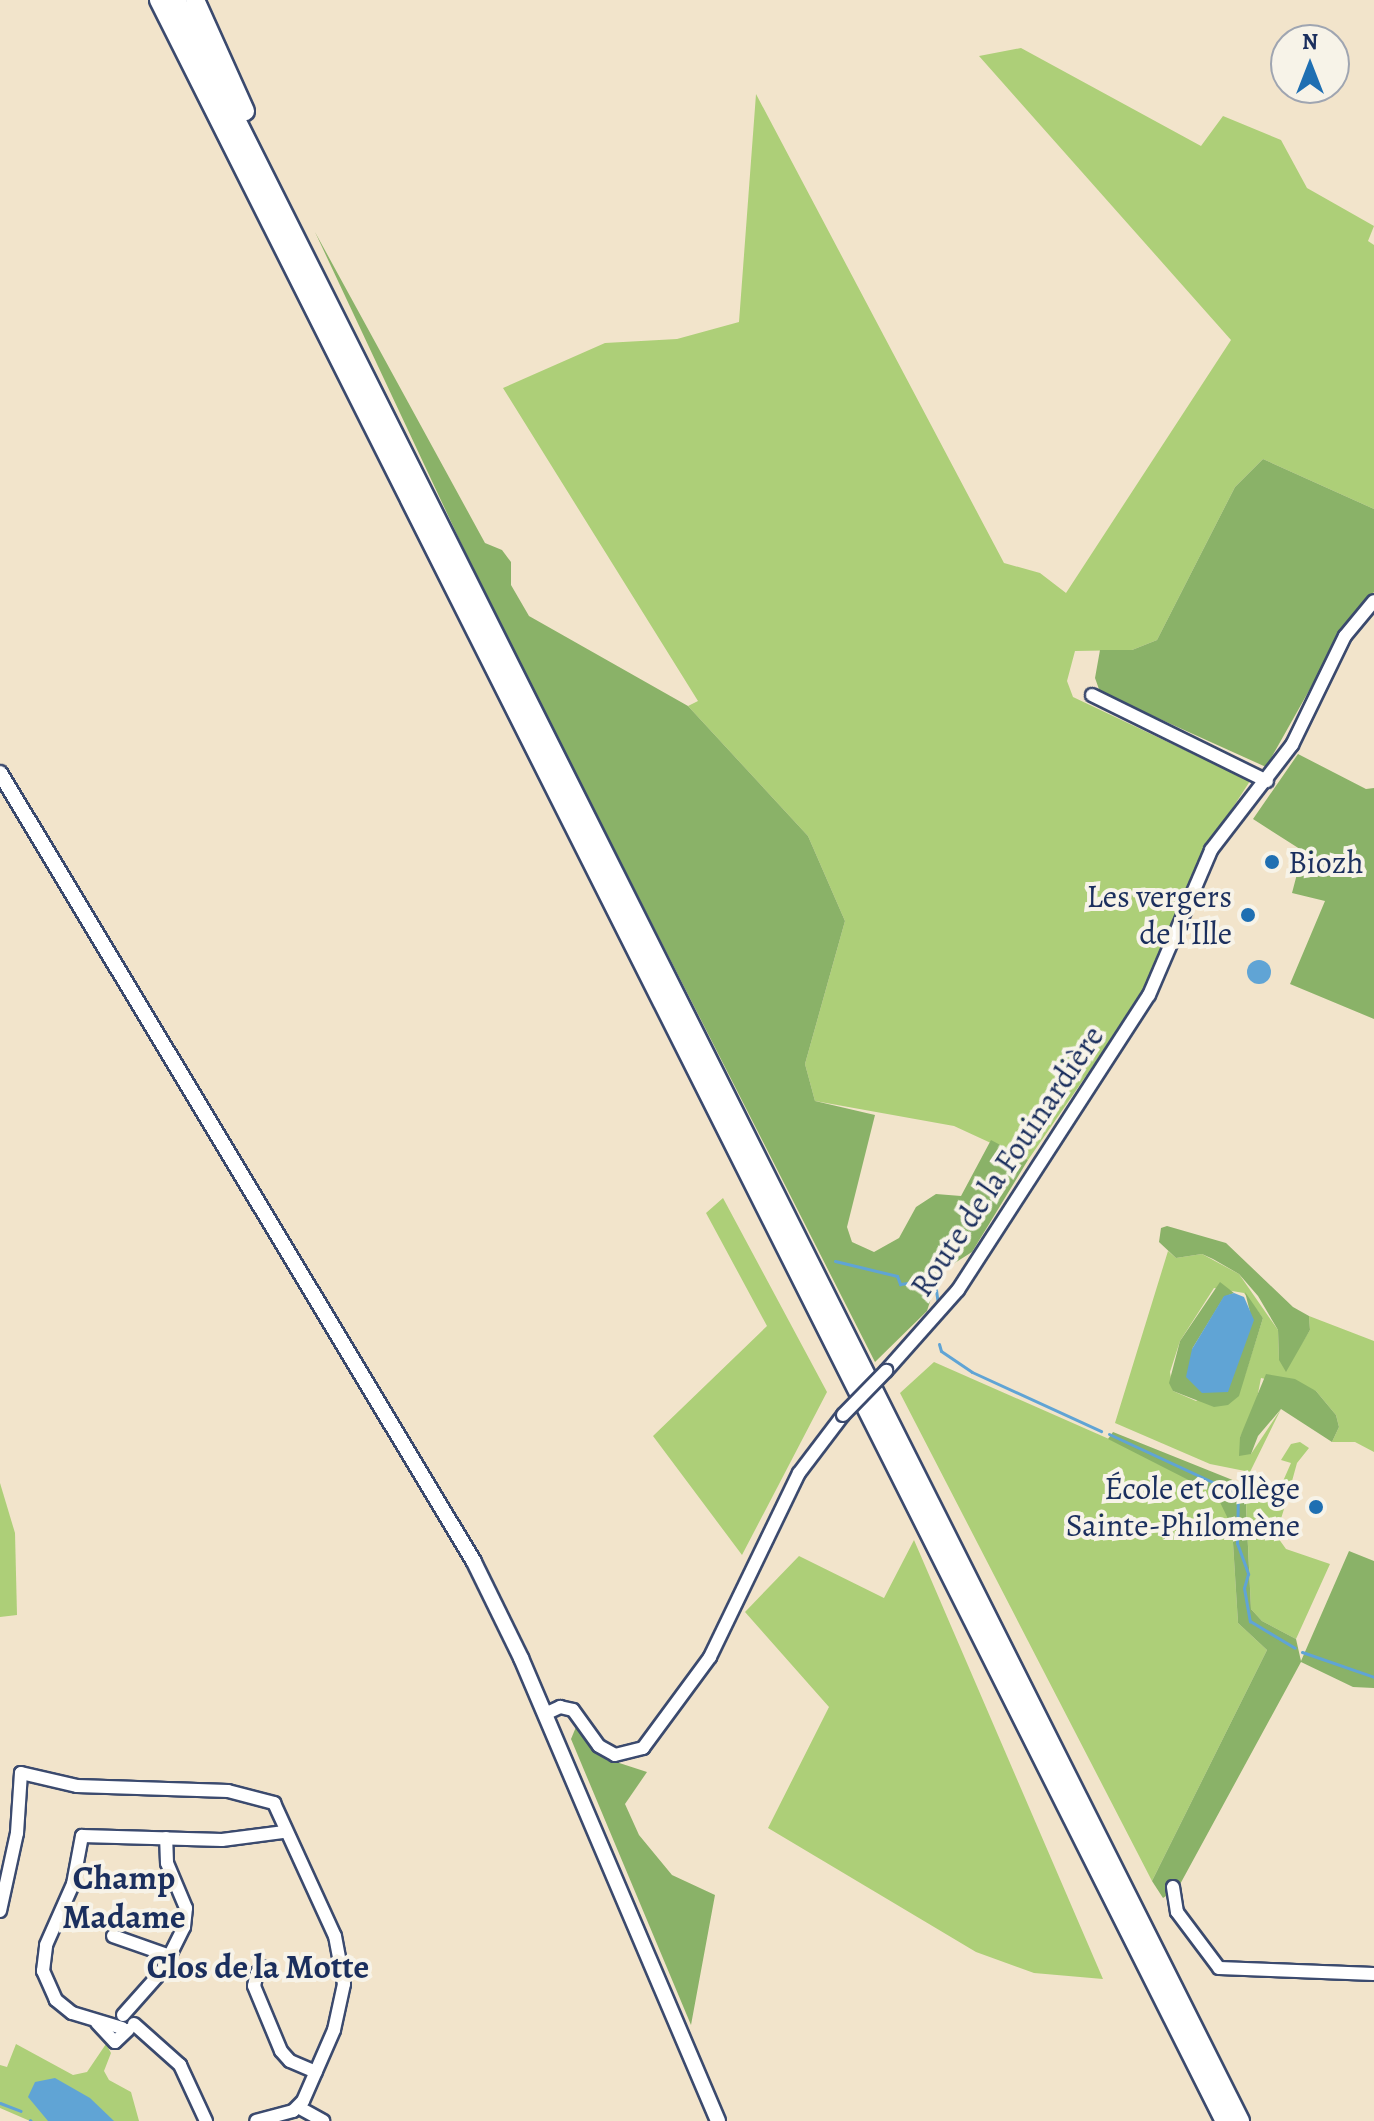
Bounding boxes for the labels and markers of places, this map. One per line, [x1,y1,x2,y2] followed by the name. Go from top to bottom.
[1288,843,1364,881] place label: Biozh
[1263,853,1281,871] marker: Biozh
[1086,878,1232,953] place label: Les vergers de l'Ille
[1239,906,1257,924] marker: Les vergers de l'Ille
[1066,1470,1300,1545] place label: École et collège Sainte-Philomène
[1307,1498,1325,1516] marker: École et collège Sainte-Philomène

